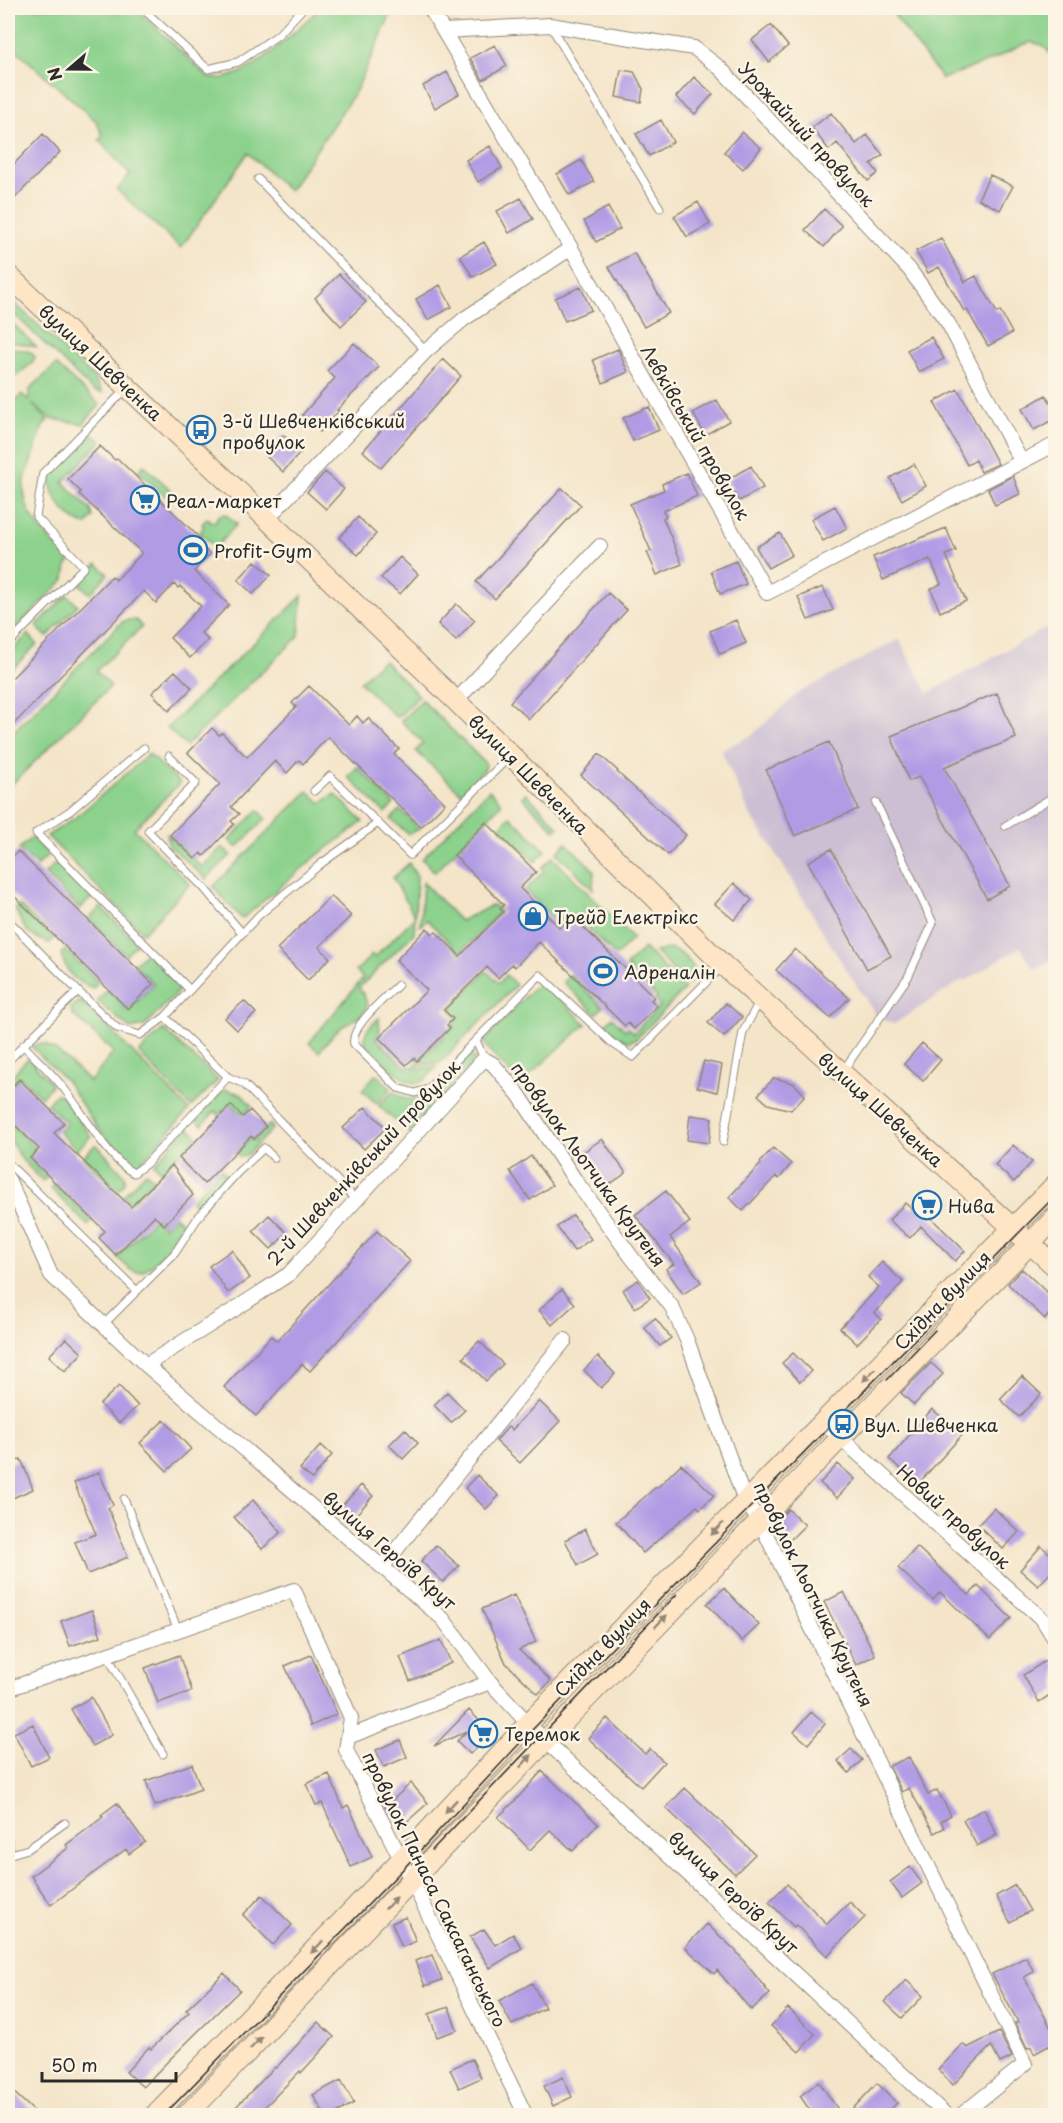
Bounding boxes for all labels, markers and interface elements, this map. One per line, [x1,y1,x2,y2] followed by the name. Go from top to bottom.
[39,39,99,99] north arrow
[732,55,882,213] street label: Урожайний провулок
[41,64,67,85] text: N
[33,297,169,427] street label: вулиця Шевченка
[635,340,757,525] street label: Левківський провулок
[222,407,405,455] place label: 3-й Шевченківський провулок
[185,414,217,446] bus stop icon: 3-й Шевченківський провулок
[129,484,161,516] supermarket icon: Реал-маркет
[166,487,281,514] place label: Реал-маркет
[177,534,209,566] sports icon: Profit-Gym
[214,537,312,564] place label: Profit-Gym
[463,708,596,841] street label: вулиця Шевченка
[517,900,549,932] shop icon: Трейд Електрікс
[554,903,698,930] place label: Трейд Електрікс
[587,955,619,987] sports icon: Адреналін
[624,958,716,985] place label: Адреналін
[812,1045,950,1173] street label: вулиця Шевченка
[260,1053,466,1271] street label: 2-й Шевченківський провулок
[505,1056,673,1272] street label: провулок Льотчика Крутеня
[911,1189,943,1221] supermarket icon: Нива
[948,1192,995,1219] place label: Нива
[887,1244,997,1356] street label: Східна вулиця
[862,1368,876,1382] one-way arrow
[827,1408,859,1440] bus stop icon: Вул. Шевченка
[864,1411,999,1438] place label: Вул. Шевченка
[891,1457,1017,1575] street label: Новий провулок
[748,1477,880,1711] street label: провулок Льотчика Крутеня
[317,1484,463,1616] street label: вулиця Героїв Крут
[711,1522,725,1536] one-way arrow
[547,1591,657,1703] street label: Східна вулиця
[654,1614,668,1629] one-way arrow
[467,1717,499,1749] supermarket icon: Теремок
[504,1720,580,1747] place label: Теремок
[356,1747,514,2031] street label: провулок Панаса Саксаганського
[518,1755,532,1769] one-way arrow
[445,1799,459,1813] one-way arrow
[663,1824,805,1960] street label: вулиця Героїв Крут
[384,1896,398,1910] one-way arrow
[310,1940,324,1955] one-way arrow
[249,2036,263,2051] one-way arrow
[42,2045,176,2083] scale bar
[51,2051,98,2078] text: 50 m

